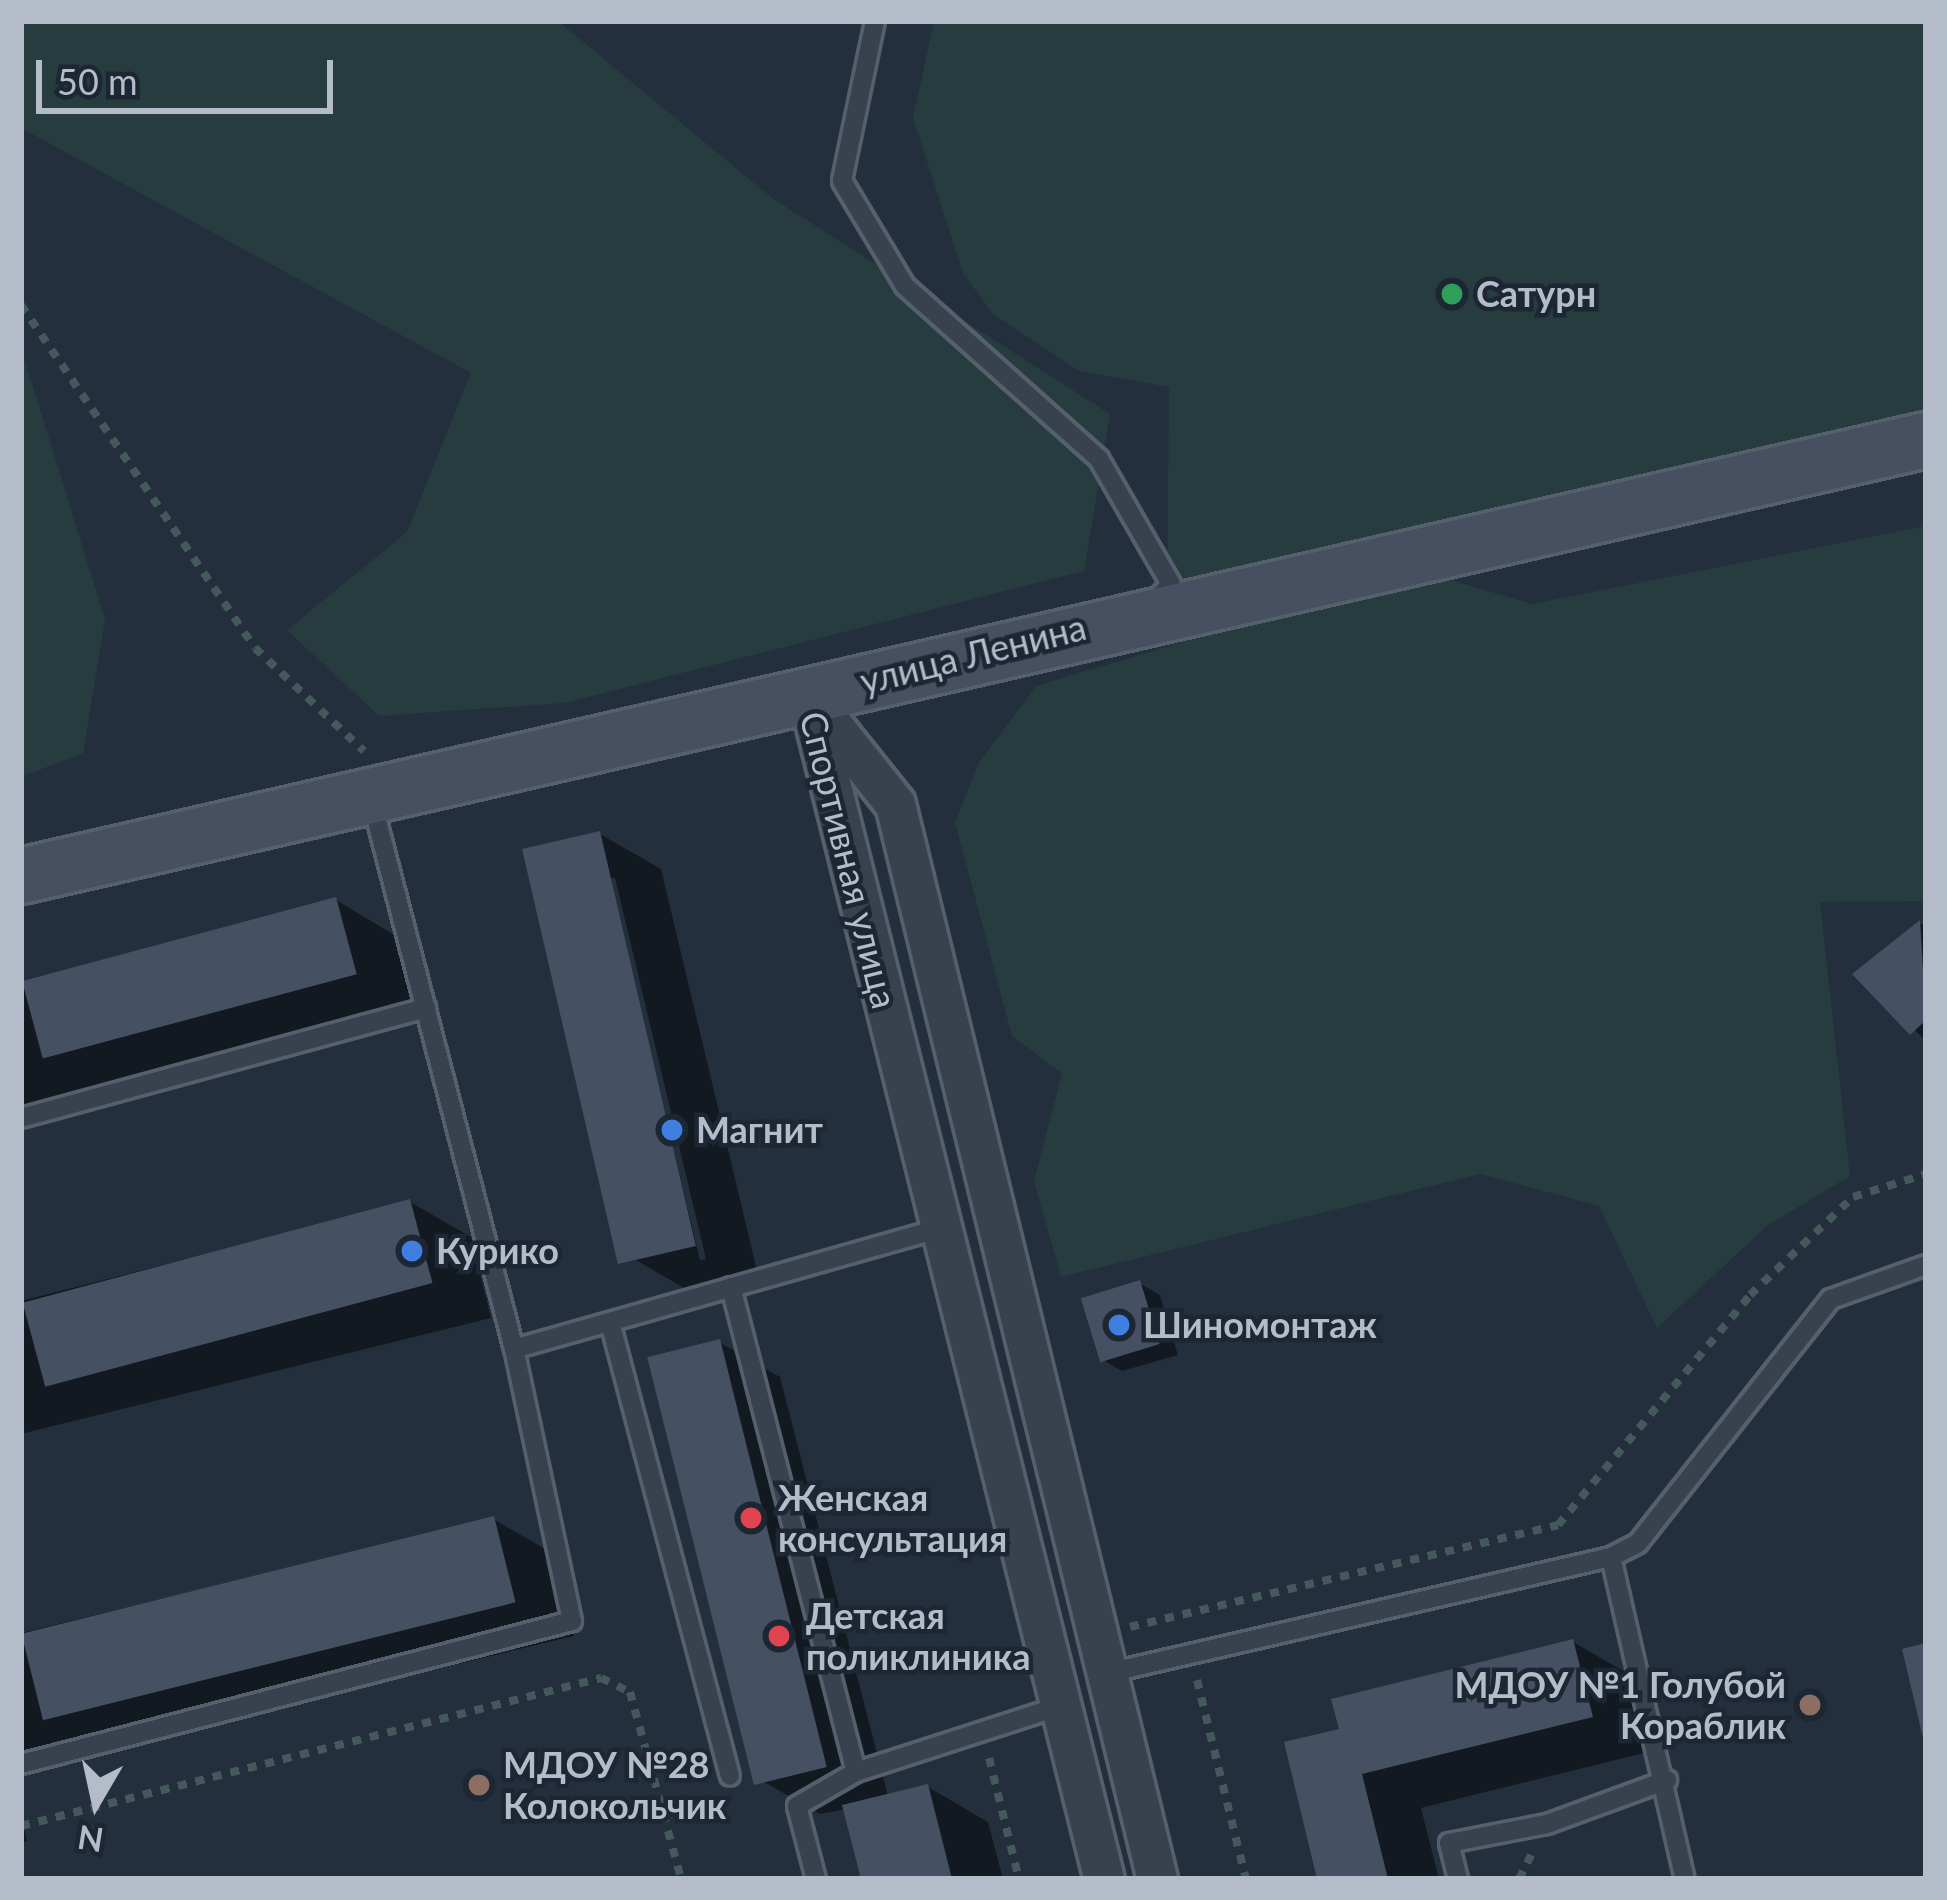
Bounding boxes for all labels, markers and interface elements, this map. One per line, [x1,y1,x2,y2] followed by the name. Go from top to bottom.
[42,36,339,110] scale bar
[57,59,138,103] text: 50 m
[1476,272,1596,316] place label: Сатурн
[1439,281,1465,307] marker: Сатурн
[856,605,1090,703] street label: улица Ленина
[791,707,907,1013] street label: Спортивная улица
[696,1108,823,1152] place label: Магнит
[659,1117,685,1143] marker: Магнит
[436,1229,559,1273] place label: Курико
[399,1238,425,1264] marker: Курико
[1143,1303,1377,1347] place label: Шиномонтаж
[1106,1312,1132,1338] marker: Шиномонтаж
[778,1475,1007,1560] place label: Женская консультация
[735,1502,767,1534] marker: Женская консультация
[806,1593,1031,1678] place label: Детская поликлиника
[763,1620,795,1652] marker: Детская поликлиника
[1455,1662,1786,1747] place label: МДОУ №1 Голубой Кораблик
[1797,1692,1823,1718] marker: МДОУ №1 Голубой Кораблик
[503,1742,726,1827] place label: МДОУ №28 Колокольчик
[36,1744,156,1864] north arrow
[466,1772,492,1798] marker: МДОУ №28 Колокольчик
[75,1818,106,1861] text: N

